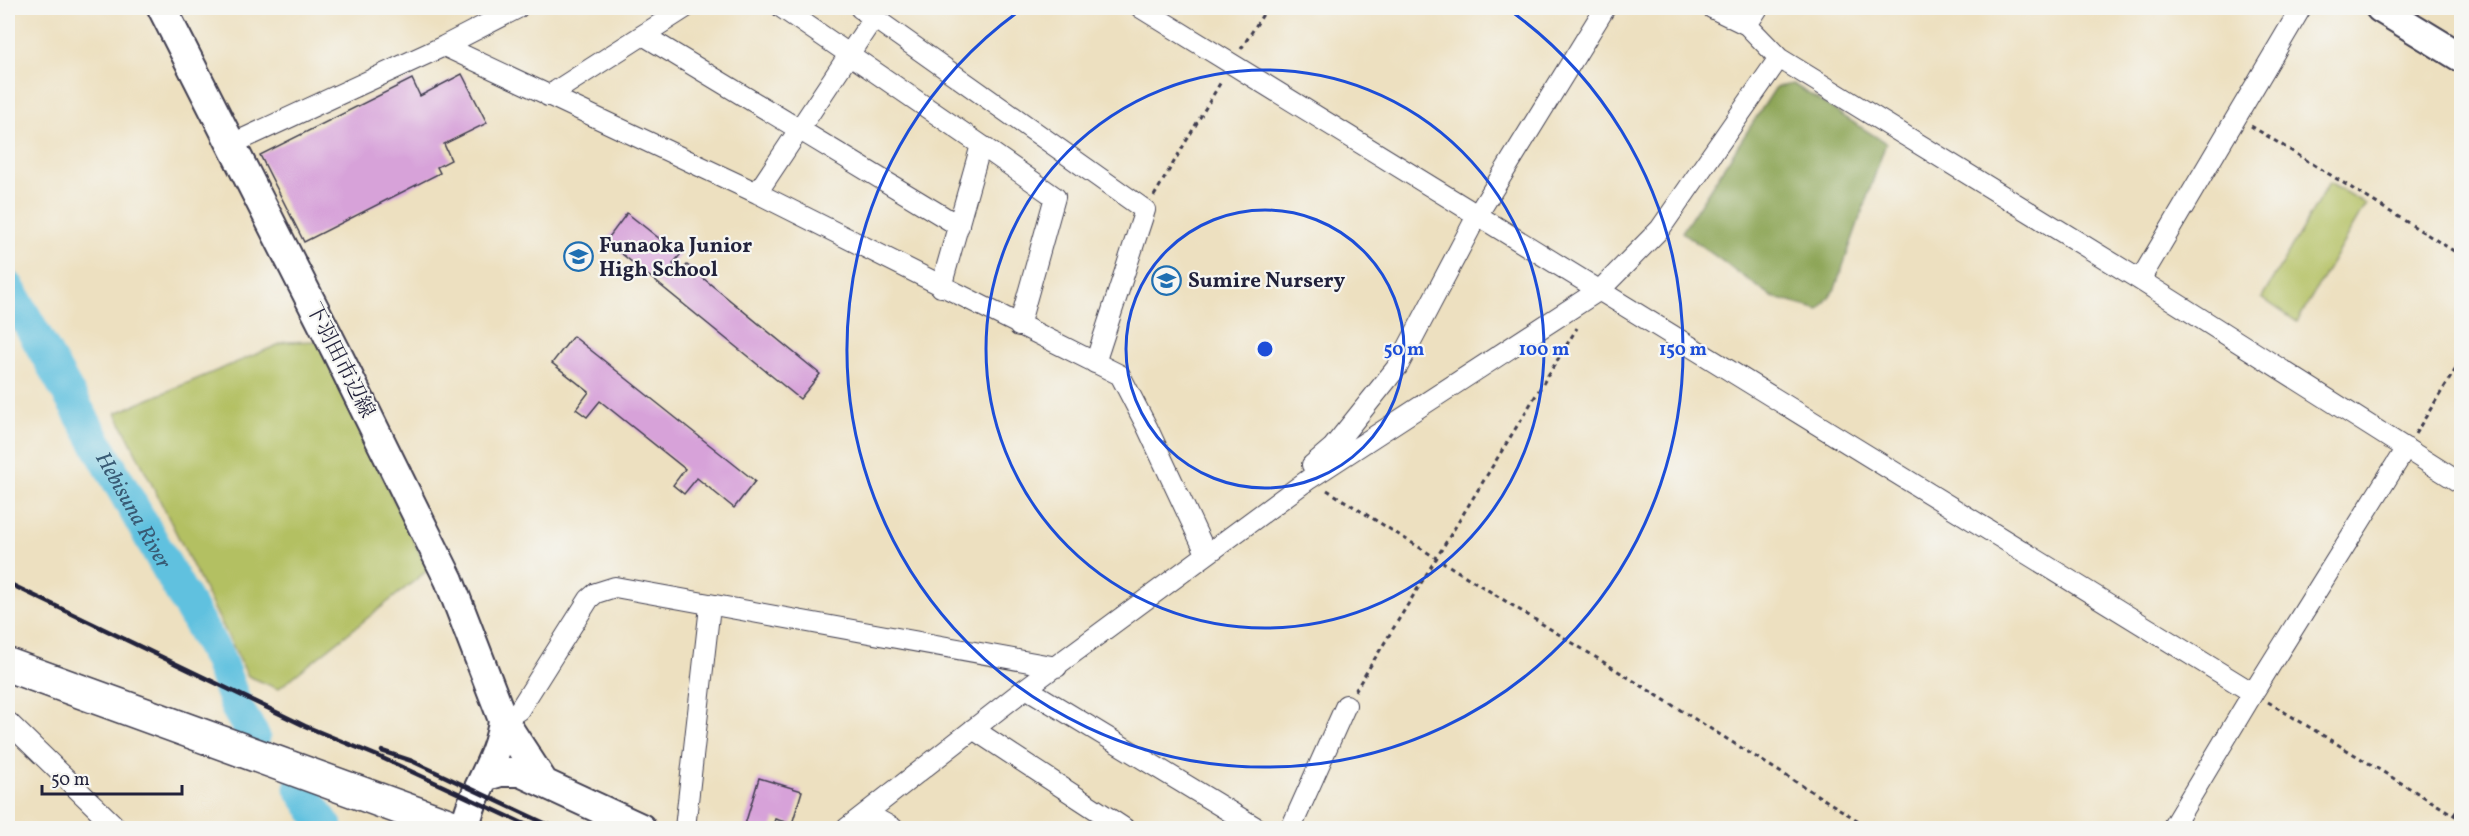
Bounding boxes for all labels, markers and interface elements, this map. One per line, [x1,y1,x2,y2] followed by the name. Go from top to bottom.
[599,232,752,285] place label: Funaoka Junior High School
[562,241,594,273] school or university icon: Funaoka Junior High School
[1151,264,1183,296] school or university icon: Sumire Nursery
[1188,267,1346,296] place label: Sumire Nursery
[298,298,381,423] street label: 下羽田市辺線
[1384,338,1424,363] text: 50 m
[1519,338,1569,363] text: 100 m
[1659,338,1707,363] text: 150 m
[1255,339,1275,359] centre of rings
[87,447,178,576] water label: Hebisuna River
[42,758,182,796] scale bar
[51,768,90,793] text: 50 m

